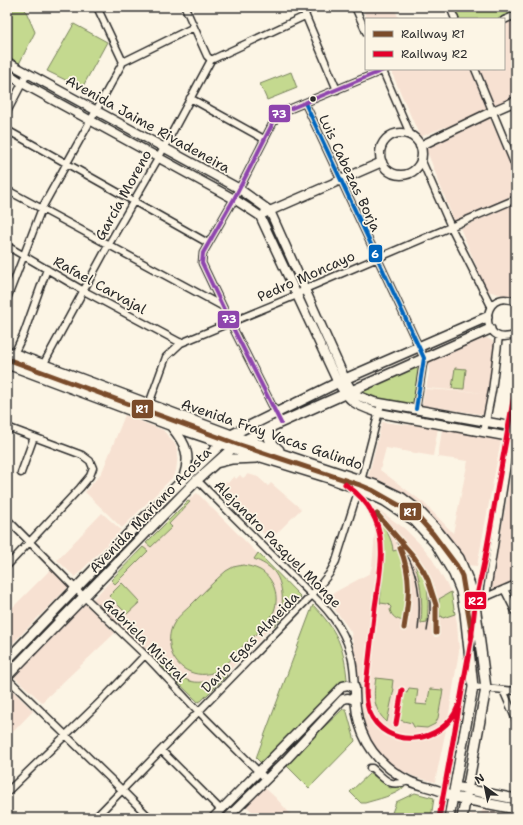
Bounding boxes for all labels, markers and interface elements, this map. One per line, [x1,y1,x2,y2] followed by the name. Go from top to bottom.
[365,18,505,70] legend
[401,26,465,42] text: Railway R1
[401,46,468,62] text: Railway R2
[63,71,234,177] street label: Avenida Jaime Rivadeneira
[308,94,318,104] unlabelled marker
[268,104,291,123] line badge: 73
[272,107,287,122] text: 73
[315,112,385,235] street label: Luis Cabezas Borja
[91,146,155,244] street label: García Moreno
[368,244,383,263] line badge: 6
[254,246,358,306] street label: Pedro Moncayo
[371,247,379,262] text: 6
[50,252,150,318] street label: Rafael Carvajal
[217,310,240,329] line badge: 73
[222,312,237,327] text: 73
[179,394,365,474] street label: Avenida Fray Vacas Galindo
[131,399,154,419] line badge: R1
[136,402,148,417] text: R1
[85,443,215,577] street label: Avenida Mariano Acosta
[210,476,346,612] street label: Alejandro Pasquel Monge
[399,502,422,521] line badge: R1
[404,505,416,520] text: R1
[197,588,303,696] street label: Dario Egas Almeida
[464,591,487,610] line badge: R2
[99,594,191,686] street label: Gabriela Mistral
[468,594,484,609] text: R2
[465,767,505,807] north arrow
[472,770,488,788] text: N

